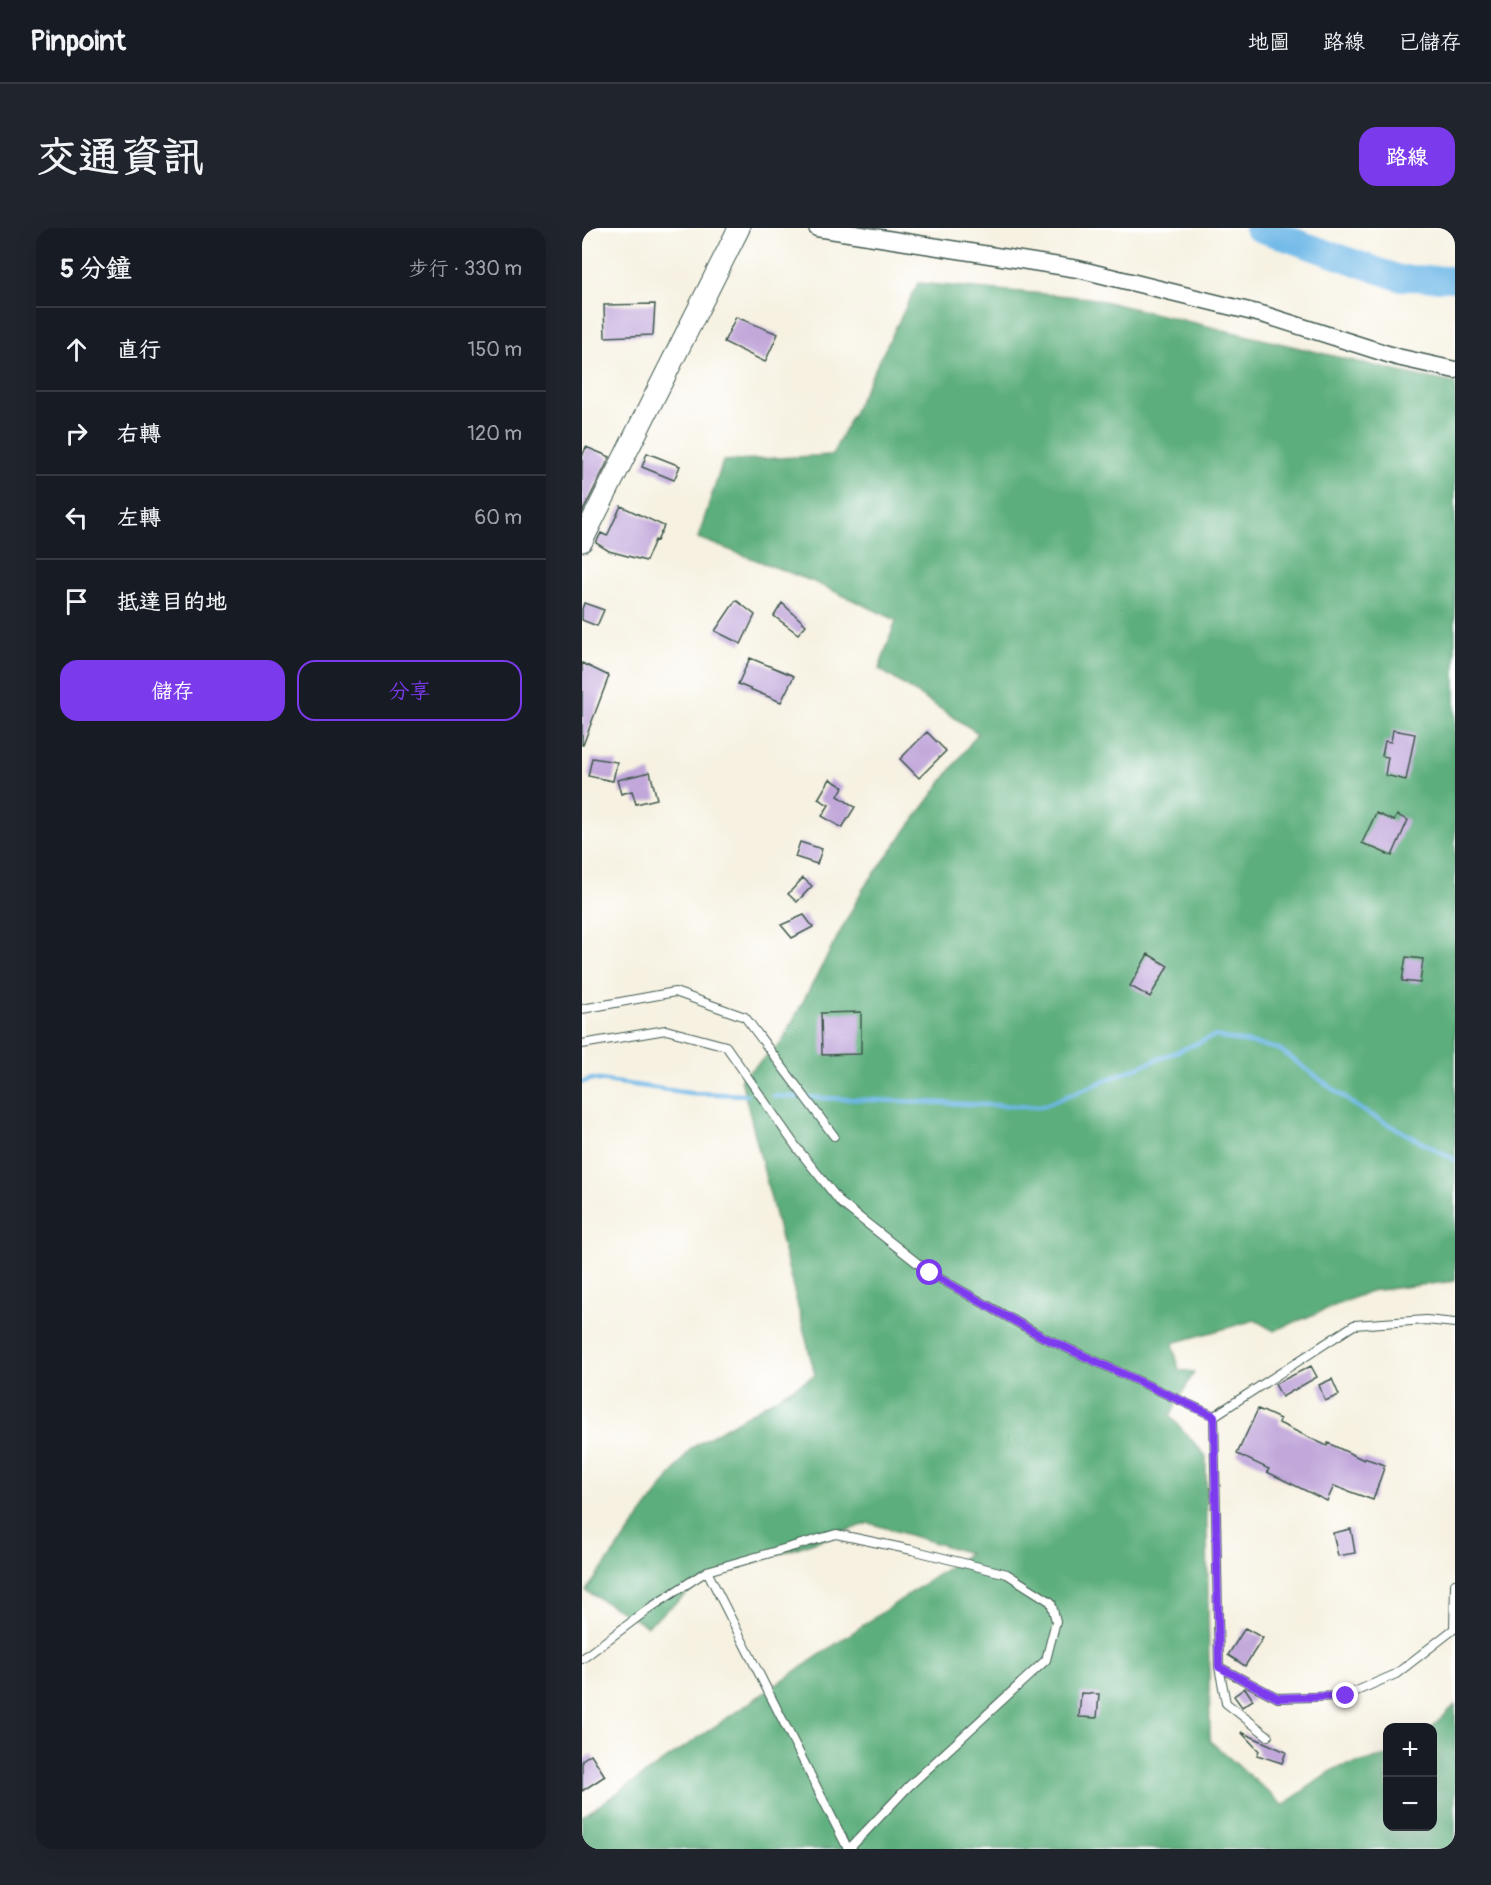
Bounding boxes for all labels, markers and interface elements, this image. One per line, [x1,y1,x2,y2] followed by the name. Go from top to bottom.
[30,24,126,59] text: Pinpoint
[1248,29,1290,56] text: 地圖
[1323,29,1365,56] text: 路線
[1398,29,1461,56] text: 已儲存
[1359,127,1455,186] button: 路線
[36,132,204,184] text: 交通資訊
[60,253,132,285] text: 5 分鐘
[409,256,522,281] text: 步行 · 330 m
[60,333,93,366] icon: ahead
[117,336,161,364] text: 直行
[468,337,522,362] text: 150 m
[60,417,93,450] icon: right
[117,420,161,448] text: 右轉
[467,421,522,446] text: 120 m
[60,501,93,534] icon: left
[117,504,161,532] text: 左轉
[475,505,522,530] text: 60 m
[60,585,93,618] icon: arrive
[117,588,227,616] text: 抵達目的地
[60,660,285,721] button: 儲存
[297,660,522,721] button: 分享
[916,1259,942,1285] route start
[1332,1682,1358,1708] route end
[1383,1723,1437,1831] map controls
[1383,1723,1437,1777] button: +
[1383,1777,1437,1831] button: −

